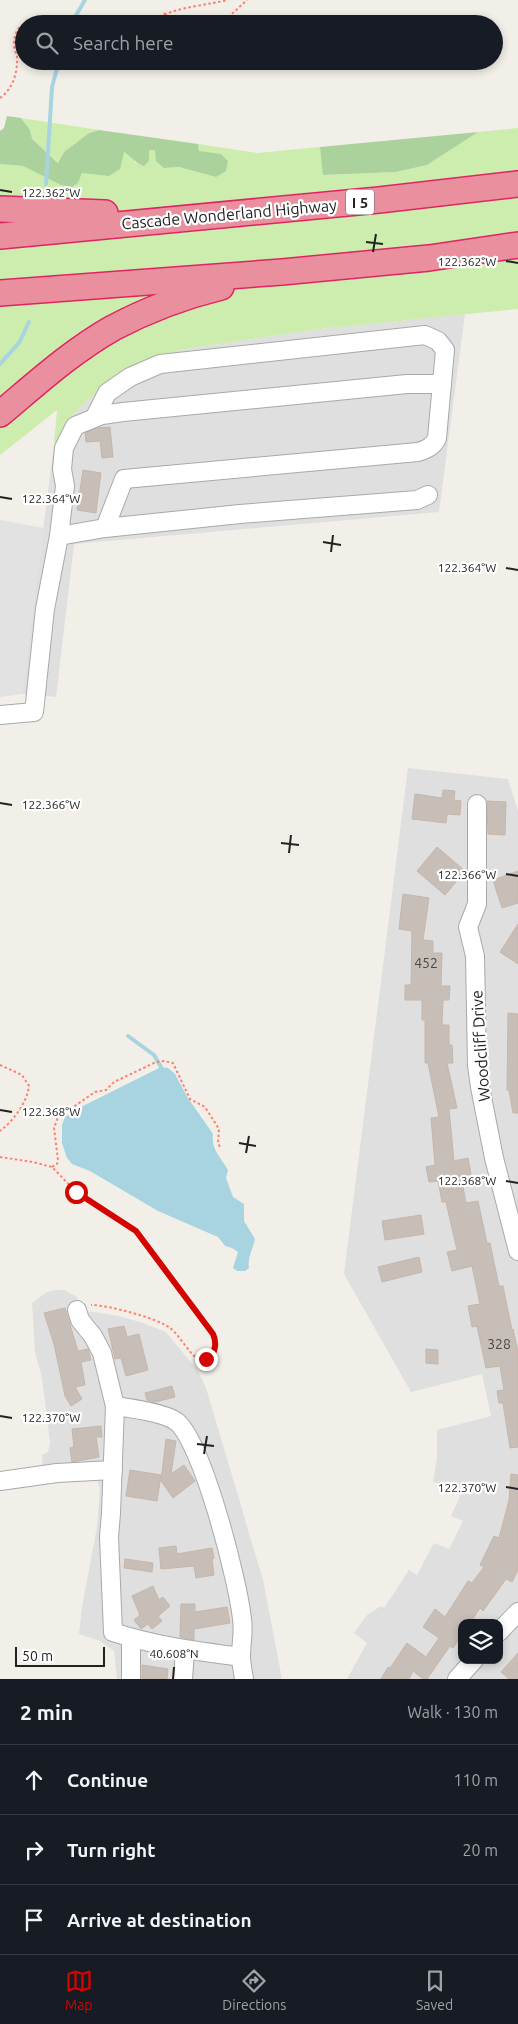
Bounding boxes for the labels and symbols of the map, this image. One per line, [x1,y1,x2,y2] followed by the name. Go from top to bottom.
[22,186,80,199] text: 122.362°W
[346,190,374,214] road number: I 5
[121,196,338,232] street label: Cascade Wonderland Highway
[438,255,496,268] text: 122.362°W
[22,492,80,505] text: 122.364°W
[438,561,496,574] text: 122.364°W
[22,798,80,811] text: 122.366°W
[438,868,496,881] text: 122.366°W
[414,955,438,971] house number: 452
[467,990,493,1102] street label: Woodcliff Drive
[22,1105,80,1118] text: 122.368°W
[438,1174,496,1187] text: 122.368°W
[65,1181,88,1204] route start
[487,1336,511,1352] house number: 328
[195,1348,218,1371] route end
[22,1411,80,1424] text: 122.370°W
[438,1481,496,1494] text: 122.370°W
[15,1644,105,1667] scale bar
[149,1647,199,1660] text: 40.608°N

